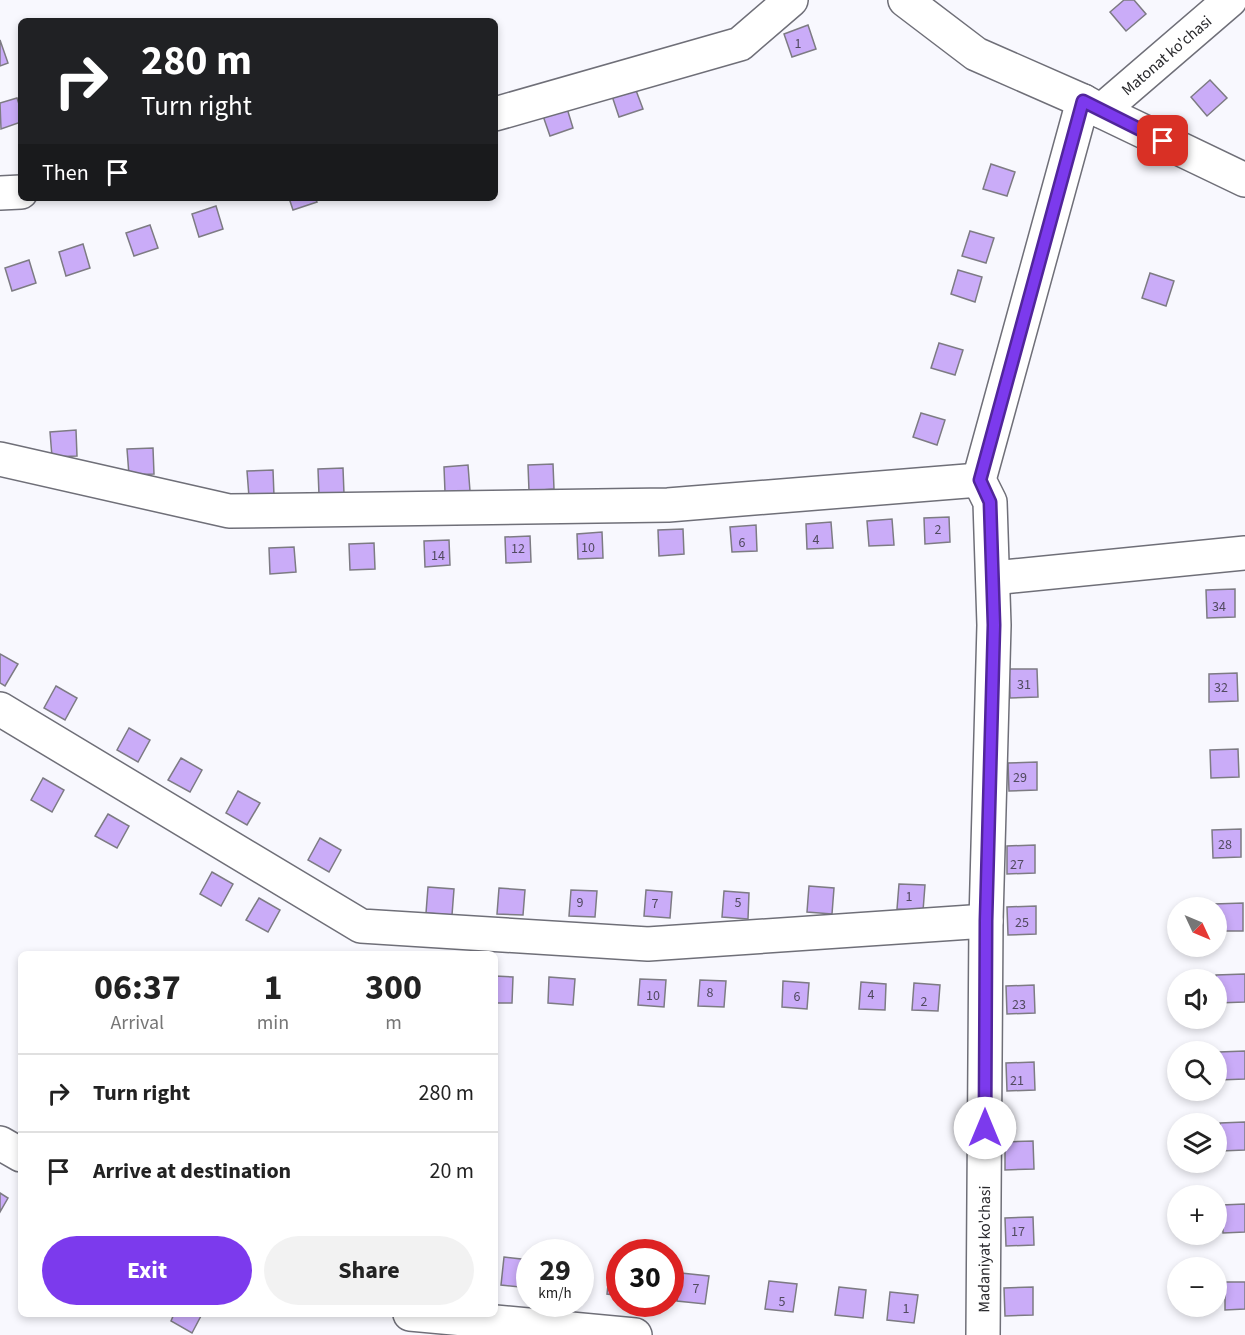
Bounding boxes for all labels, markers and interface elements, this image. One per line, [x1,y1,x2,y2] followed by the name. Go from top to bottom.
[1117,11,1217,101] street label: Matonat ko'chasi
[141,31,252,91] text: 280 m
[795,34,802,54] house number: 1
[42,42,120,120] icon: right
[141,87,252,126] text: Turn right
[1137,115,1188,166] pin
[1146,124,1179,157] icon: arrive
[101,156,134,189] icon: arrive
[42,157,89,189] text: Then
[935,520,942,540] house number: 2
[813,530,820,550] house number: 4
[739,533,746,553] house number: 6
[581,538,595,558] house number: 10
[511,539,525,559] house number: 12
[431,546,445,566] house number: 14
[1212,597,1226,617] house number: 34
[1017,675,1031,695] house number: 31
[1214,678,1228,698] house number: 32
[1013,768,1027,788] house number: 29
[1218,835,1232,855] house number: 28
[1010,855,1024,875] house number: 27
[906,887,913,907] house number: 1
[577,893,584,913] house number: 9
[735,893,742,913] house number: 5
[652,894,659,914] house number: 7
[1167,897,1227,957] north arrow
[1167,897,1227,1317] map controls
[1015,913,1029,933] house number: 25
[94,962,181,1013] text: 06:37
[263,962,282,1013] text: 1
[365,962,422,1013] text: 300
[1167,969,1227,1029] button: sound
[707,983,714,1003] house number: 8
[868,985,875,1005] house number: 4
[646,986,660,1006] house number: 10
[794,987,801,1007] house number: 6
[921,992,928,1012] house number: 2
[1012,995,1026,1015] house number: 23
[110,1009,164,1037] text: Arrival
[257,1009,289,1037] text: min
[385,1009,402,1037] text: m
[1167,1041,1227,1101] button: search
[1010,1071,1024,1091] house number: 21
[42,1077,75,1110] icon: right
[93,1077,190,1109] text: Turn right
[419,1077,474,1109] text: 280 m
[953,1096,1017,1160] position arrow
[1167,1113,1227,1173] button: layers
[42,1155,75,1188] icon: arrive
[93,1155,291,1187] text: Arrive at destination
[429,1155,474,1187] text: 20 m
[973,1185,996,1313] street label: Madaniyat ko'chasi
[1167,1185,1227,1245] button: +
[1011,1222,1025,1242] house number: 17
[42,1236,252,1305] button: Exit
[264,1236,474,1305] button: Share
[606,1239,684,1317] speed limit sign: 30
[539,1249,571,1292] text: 29
[1167,1257,1227,1317] button: −
[693,1279,700,1299] house number: 7
[538,1283,572,1304] text: km/h
[779,1292,786,1312] house number: 5
[903,1299,910,1319] house number: 1

